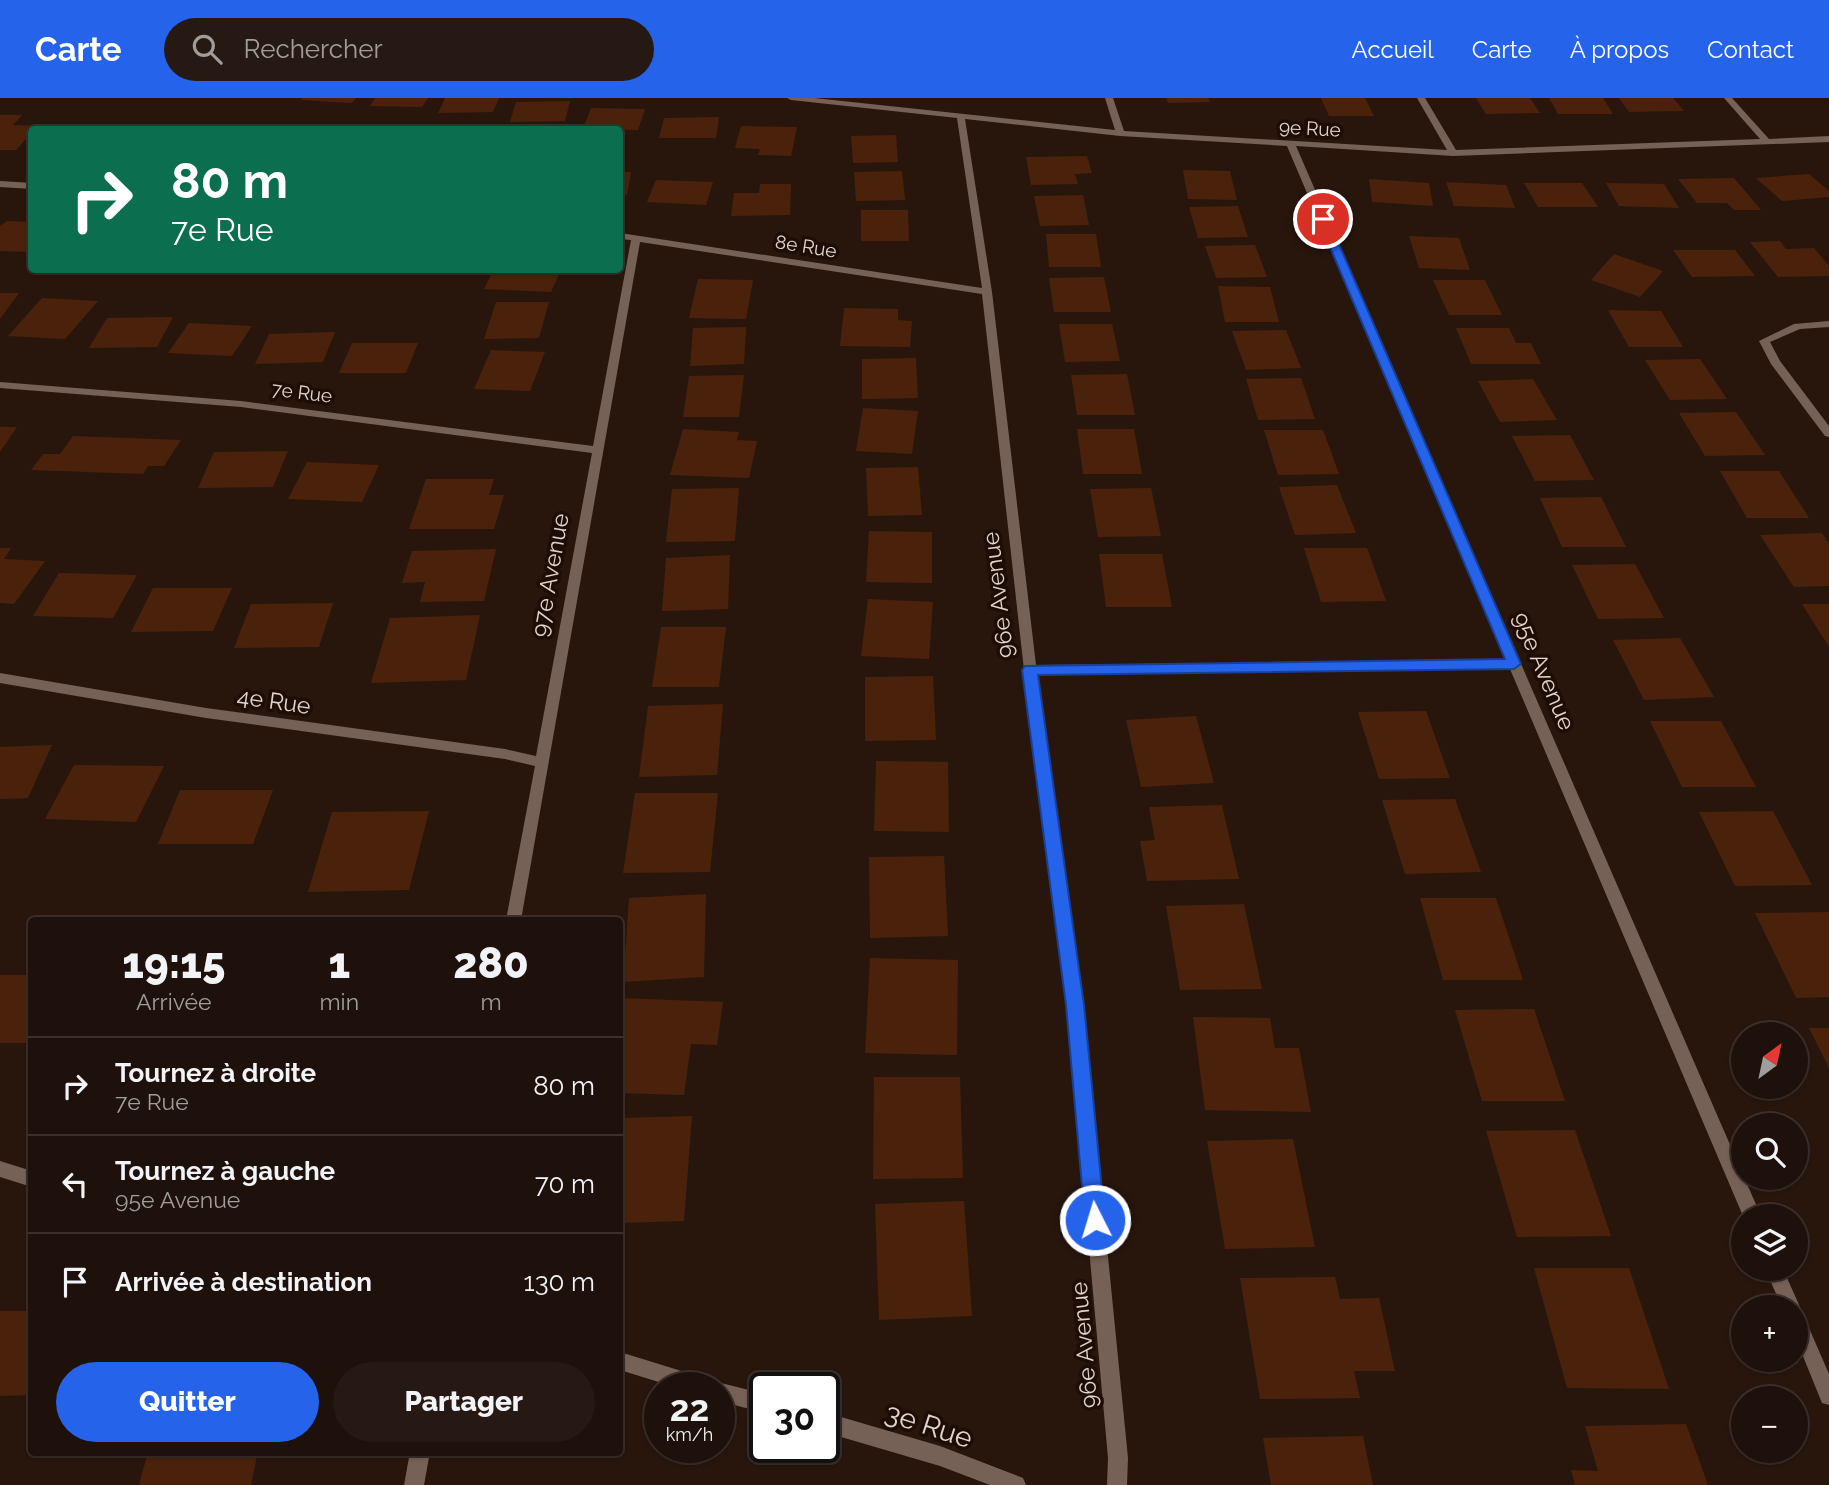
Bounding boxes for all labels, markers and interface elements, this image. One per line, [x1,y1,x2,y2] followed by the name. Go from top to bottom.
[164,18,654,81] search box
[35,30,122,69] text: Carte
[188,30,226,68] icon: search
[244,34,383,64] text: Rechercher
[1352,35,1434,64] text: Accueil
[1472,35,1532,64] text: Carte
[1570,35,1669,64] text: À propos
[1707,35,1794,64] text: Contact
[1279,115,1341,141] street label: 9e Rue
[171,152,288,209] text: 80 m
[56,154,147,245] icon: right
[1293,189,1353,249] pin
[1304,200,1342,238] icon: arrive
[171,211,274,248] text: 7e Rue
[774,230,838,262] street label: 8e Rue
[270,377,334,407] street label: 7e Rue
[525,511,574,639] street label: 97e Avenue
[976,531,1019,660] street label: 96e Avenue
[1508,608,1581,734] street label: 95e Avenue
[236,682,313,719] street label: 4e Rue
[122,939,225,988] text: 19:15
[328,939,350,988] text: 1
[453,939,529,988] text: 280
[136,988,212,1015] text: Arrivée
[319,988,359,1015] text: min
[480,988,502,1015] text: m
[1731,1022,1808,1099] north arrow
[1731,1022,1808,1463] map controls
[115,1058,316,1088] text: Tournez à droite
[56,1067,94,1105] icon: right
[533,1071,595,1101] text: 80 m
[115,1088,189,1115] text: 7e Rue
[1731,1113,1808,1190] button: search
[115,1156,335,1186] text: Tournez à gauche
[56,1165,94,1203] icon: left
[535,1169,595,1199] text: 70 m
[1058,1183,1132,1257] position arrow
[115,1186,240,1213] text: 95e Avenue
[1731,1204,1808,1281] button: layers
[56,1263,94,1301] icon: arrive
[115,1267,372,1297] text: Arrivée à destination
[524,1267,595,1297] text: 130 m
[1065,1281,1102,1409] street label: 96e Avenue
[1731,1295,1808,1372] button: +
[56,1362,319,1442] button: Quitter
[333,1362,595,1442] button: Partager
[749,1372,840,1463] speed limit sign: 30
[1731,1386,1808,1463] button: −
[670,1388,709,1429] text: 22
[881,1396,977,1455] street label: 3e Rue
[666,1424,713,1445] text: km/h

